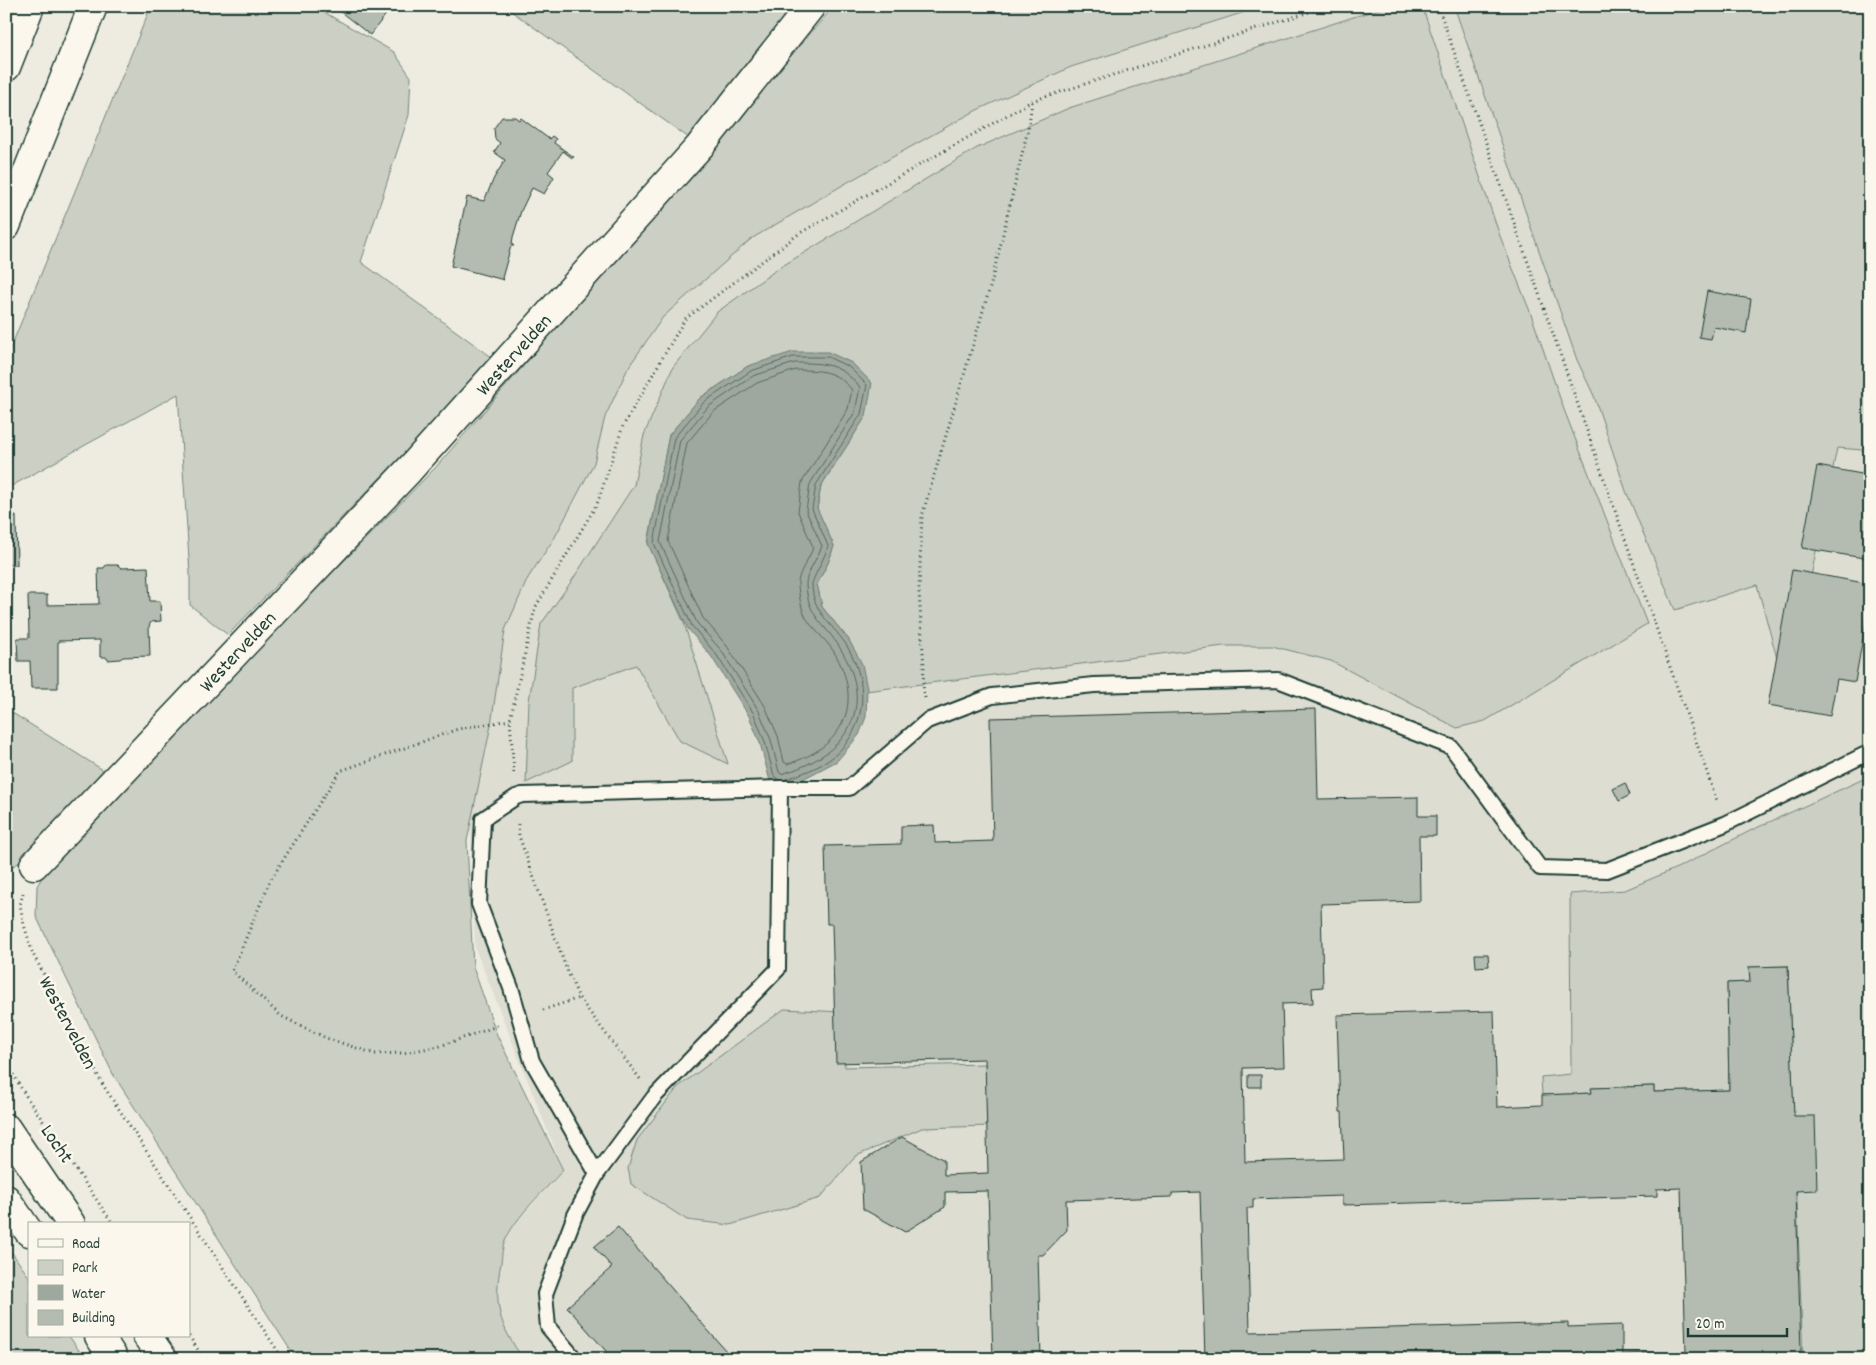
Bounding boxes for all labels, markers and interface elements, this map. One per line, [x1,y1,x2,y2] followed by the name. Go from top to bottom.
[471,309,560,403] street label: Westervelden
[194,606,284,700] street label: Westervelden
[30,972,103,1075] street label: Westervelden
[32,1120,79,1170] street label: Locht
[28,1222,190,1338] legend
[72,1234,100,1256] text: Road
[72,1258,98,1280] text: Park
[72,1284,106,1306] text: Water
[1688,1305,1787,1337] scale bar
[72,1308,115,1330] text: Building
[1696,1314,1724,1336] text: 20 m

